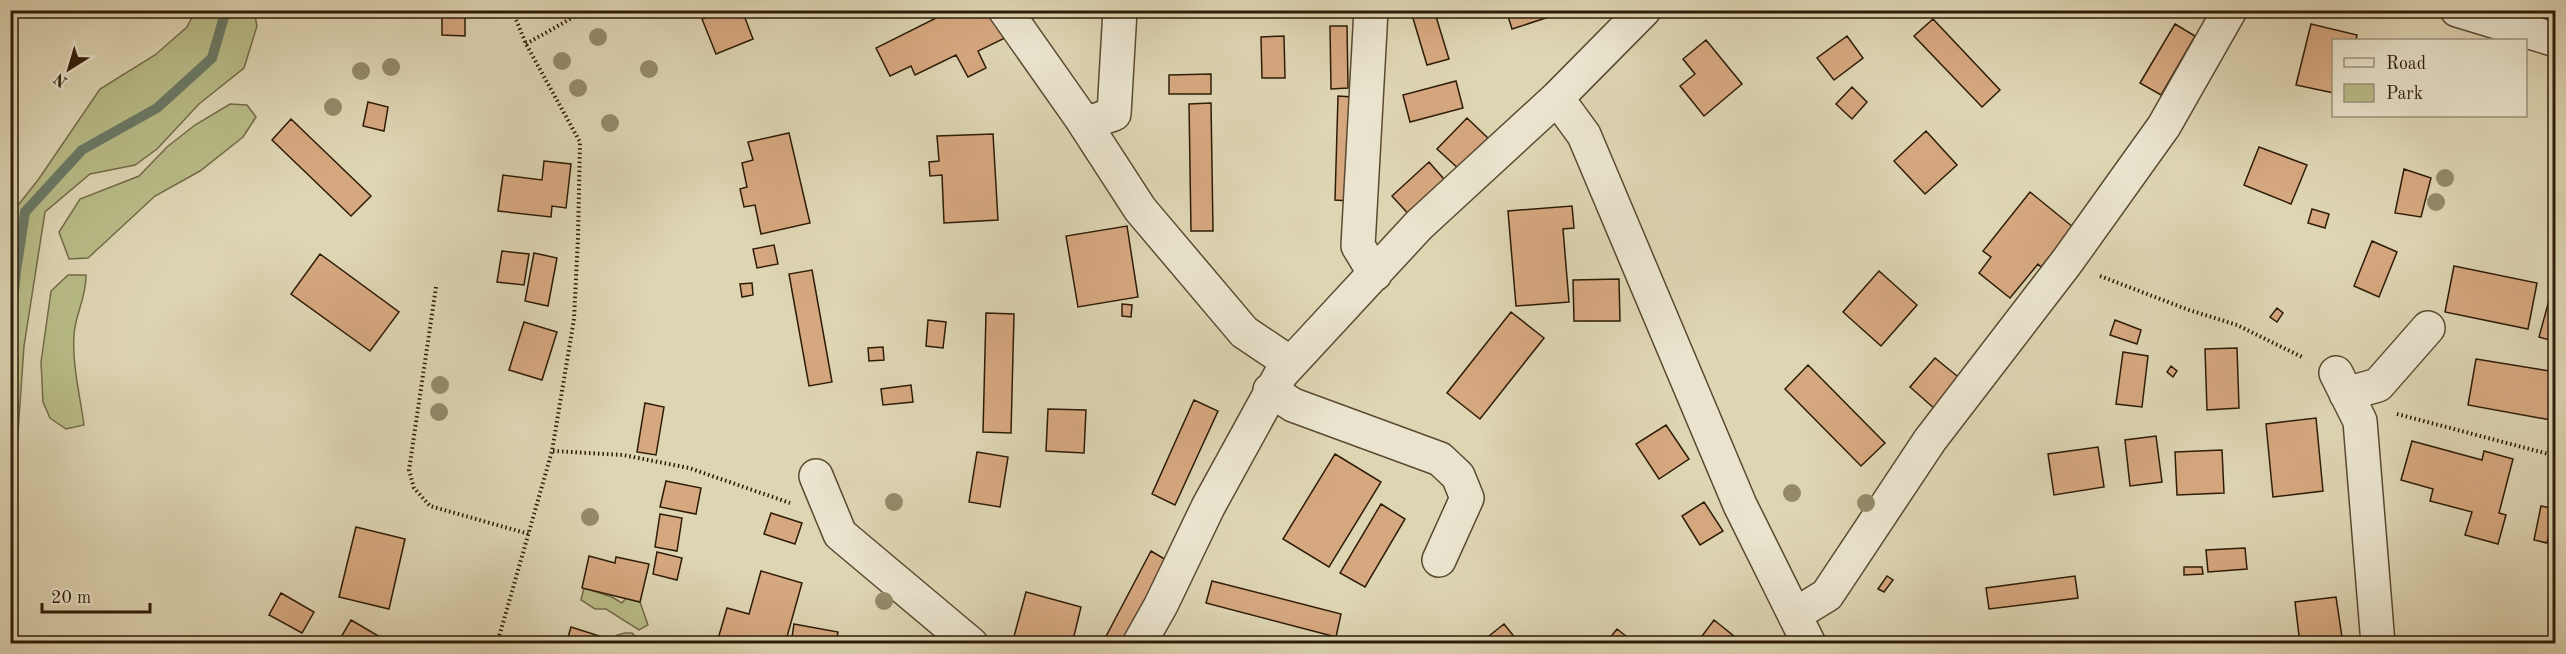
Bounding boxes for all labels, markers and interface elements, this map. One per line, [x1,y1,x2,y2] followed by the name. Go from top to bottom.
[39,39,99,99] north arrow
[2332,39,2527,117] legend
[2386,55,2426,73] text: Road
[51,69,71,89] text: N
[2386,85,2423,103] text: Park
[42,576,150,614] scale bar
[51,589,91,607] text: 20 m

